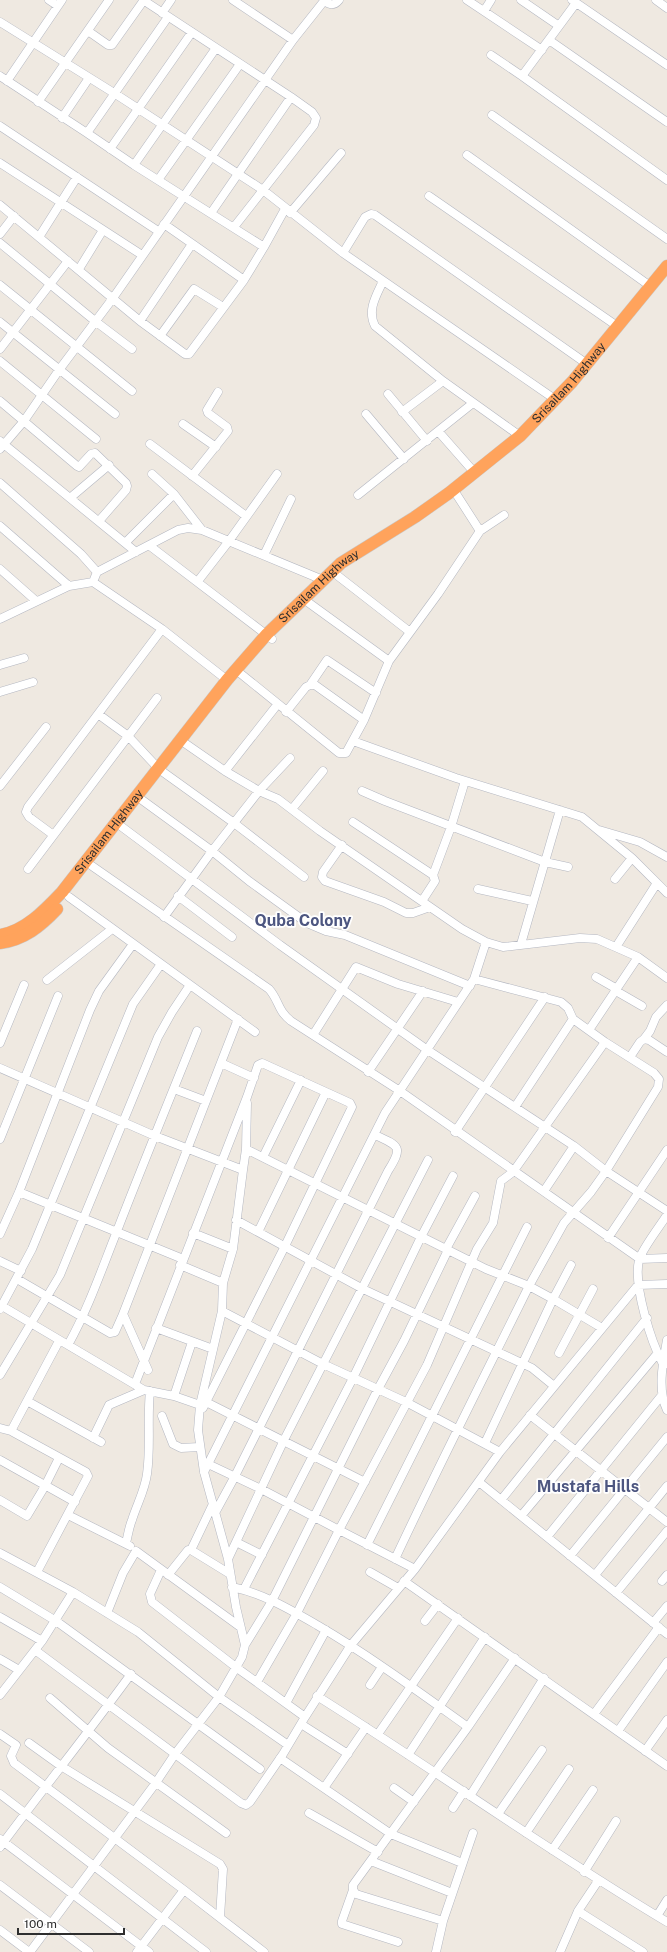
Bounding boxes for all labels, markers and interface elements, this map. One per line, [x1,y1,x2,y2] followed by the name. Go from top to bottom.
[529,339,609,426] street label: Srisailam Highway
[276,546,362,626] street label: Srisailam Highway
[71,786,146,877] street label: Srisailam Highway
[254,911,352,930] district label: Quba Colony
[537,1477,639,1496] district label: Mustafa Hills
[18,1910,124,1936] scale bar
[24,1917,57,1931] text: 100 m

